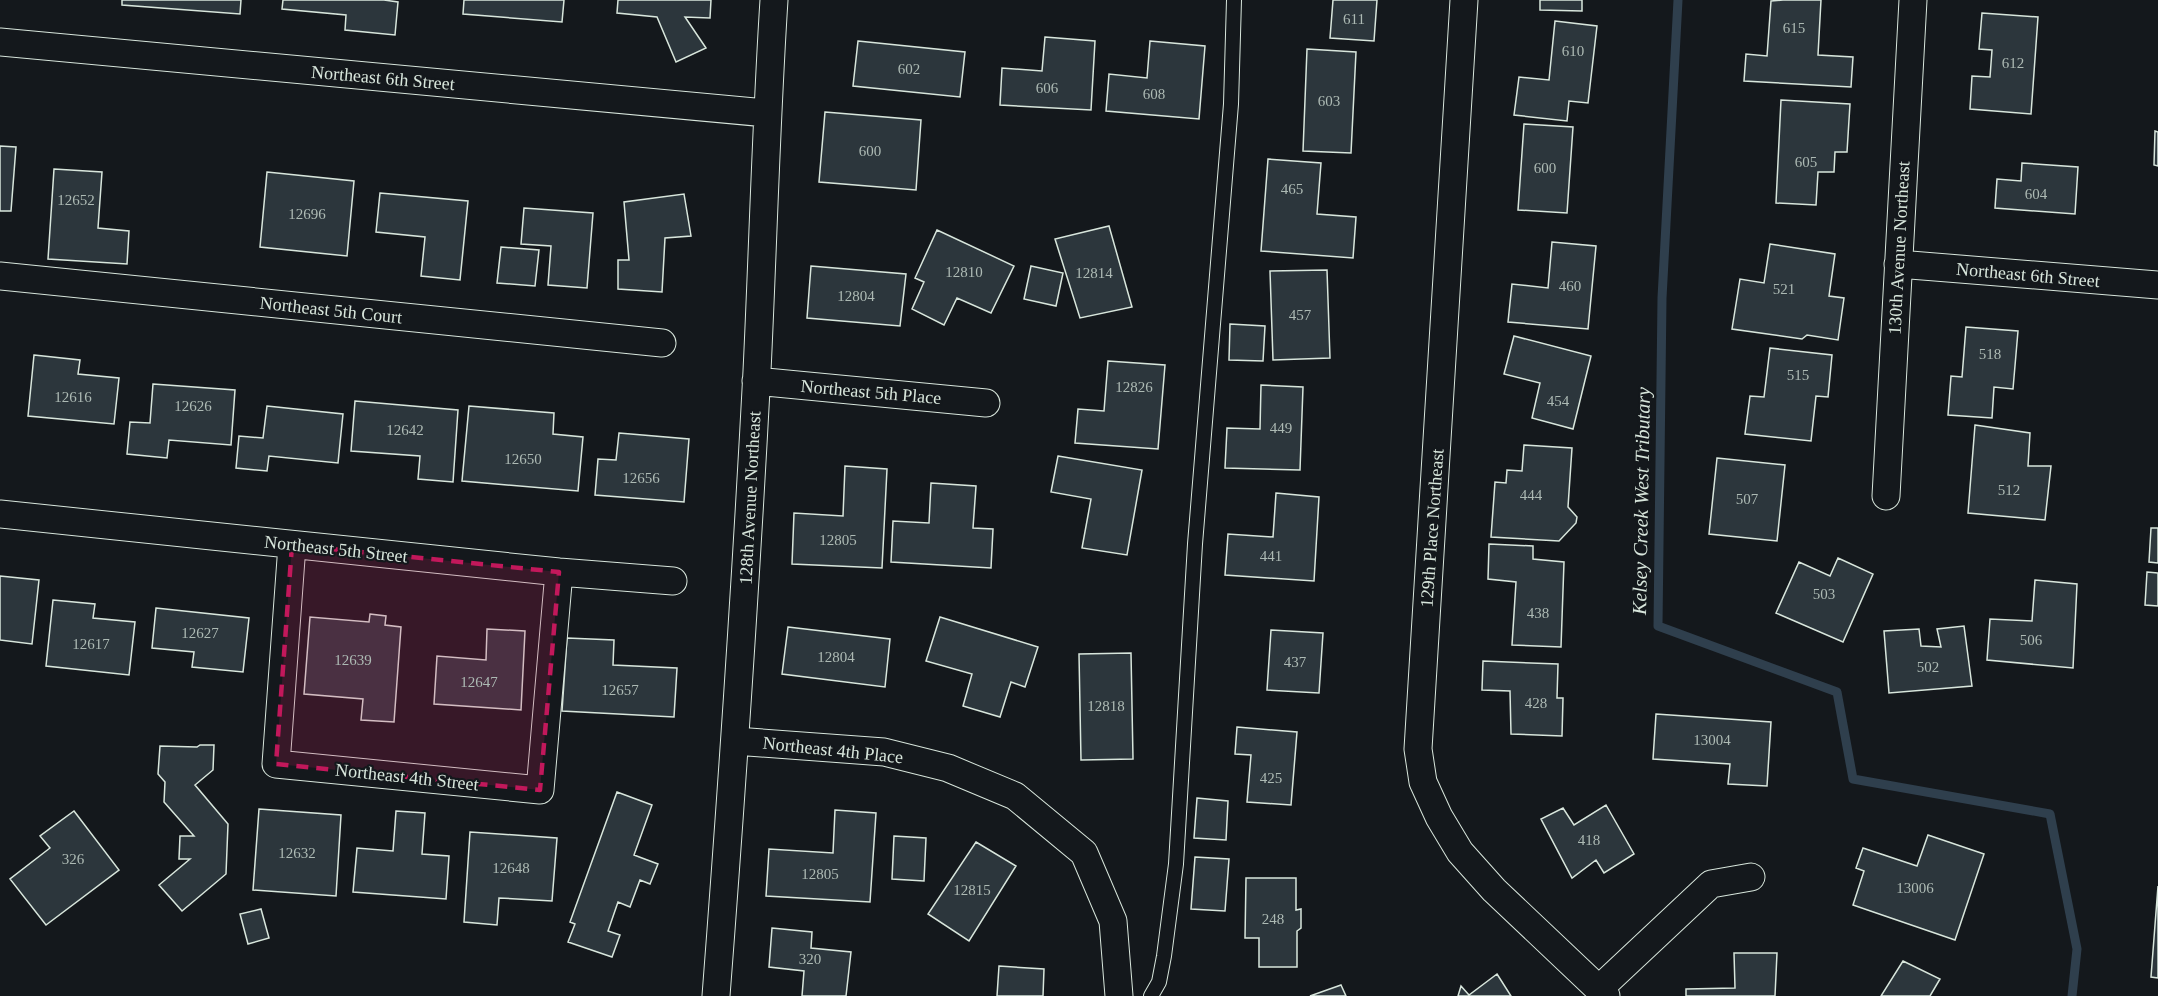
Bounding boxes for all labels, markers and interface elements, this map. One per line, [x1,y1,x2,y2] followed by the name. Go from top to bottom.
[1343,11,1365,27] house number: 611
[1783,20,1805,36] house number: 615
[1562,43,1584,59] house number: 610
[2002,55,2024,71] house number: 612
[898,61,920,77] house number: 602
[310,62,456,94] street label: Northeast 6th Street
[1036,80,1059,96] house number: 606
[1143,86,1165,102] house number: 608
[1318,93,1340,109] house number: 603
[859,143,881,159] house number: 600
[1795,154,1817,170] house number: 605
[1534,160,1556,176] house number: 600
[1884,161,1914,335] street label: 130th Avenue Northeast
[1281,181,1303,197] house number: 465
[2025,186,2048,202] house number: 604
[57,192,95,208] house number: 12652
[288,206,326,222] house number: 12696
[1955,259,2101,291] street label: Northeast 6th Street
[945,264,983,280] house number: 12810
[1075,265,1113,281] house number: 12814
[1559,278,1581,294] house number: 460
[1773,281,1795,297] house number: 521
[837,288,875,304] house number: 12804
[259,293,403,327] street label: Northeast 5th Court
[1289,307,1312,323] house number: 457
[1979,346,2001,362] house number: 518
[1787,367,1809,383] house number: 515
[800,376,942,408] street label: Northeast 5th Place
[1115,379,1153,395] house number: 12826
[1628,387,1655,616] water label: Kelsey Creek West Tributary
[54,389,92,405] house number: 12616
[1547,393,1570,409] house number: 454
[174,398,212,414] house number: 12626
[735,411,765,585] street label: 128th Avenue Northeast
[1270,420,1292,436] house number: 449
[386,422,424,438] house number: 12642
[1416,448,1448,608] street label: 129th Place Northeast
[504,451,542,467] house number: 12650
[622,470,660,486] house number: 12656
[1998,482,2020,498] house number: 512
[1520,487,1543,503] house number: 444
[1736,491,1759,507] house number: 507
[263,532,409,566] street label: Northeast 5th Street
[819,532,857,548] house number: 12805
[1260,548,1282,564] house number: 441
[1813,586,1835,602] house number: 503
[1527,605,1549,621] house number: 438
[181,625,219,641] house number: 12627
[2020,632,2043,648] house number: 506
[72,636,110,652] house number: 12617
[817,649,855,665] house number: 12804
[334,652,372,668] house number: 12639
[1284,654,1307,670] house number: 437
[1917,659,1939,675] house number: 502
[460,674,498,690] house number: 12647
[601,682,639,698] house number: 12657
[1525,695,1547,711] house number: 428
[1087,698,1125,714] house number: 12818
[1693,732,1731,748] house number: 13004
[762,733,904,767] street label: Northeast 4th Place
[334,760,480,794] street label: Northeast 4th Street
[1260,770,1282,786] house number: 425
[1578,832,1600,848] house number: 418
[278,845,316,861] house number: 12632
[62,851,85,867] house number: 326
[492,860,530,876] house number: 12648
[801,866,839,882] house number: 12805
[1896,880,1934,896] house number: 13006
[953,882,991,898] house number: 12815
[1262,911,1284,927] house number: 248
[799,951,821,967] house number: 320

